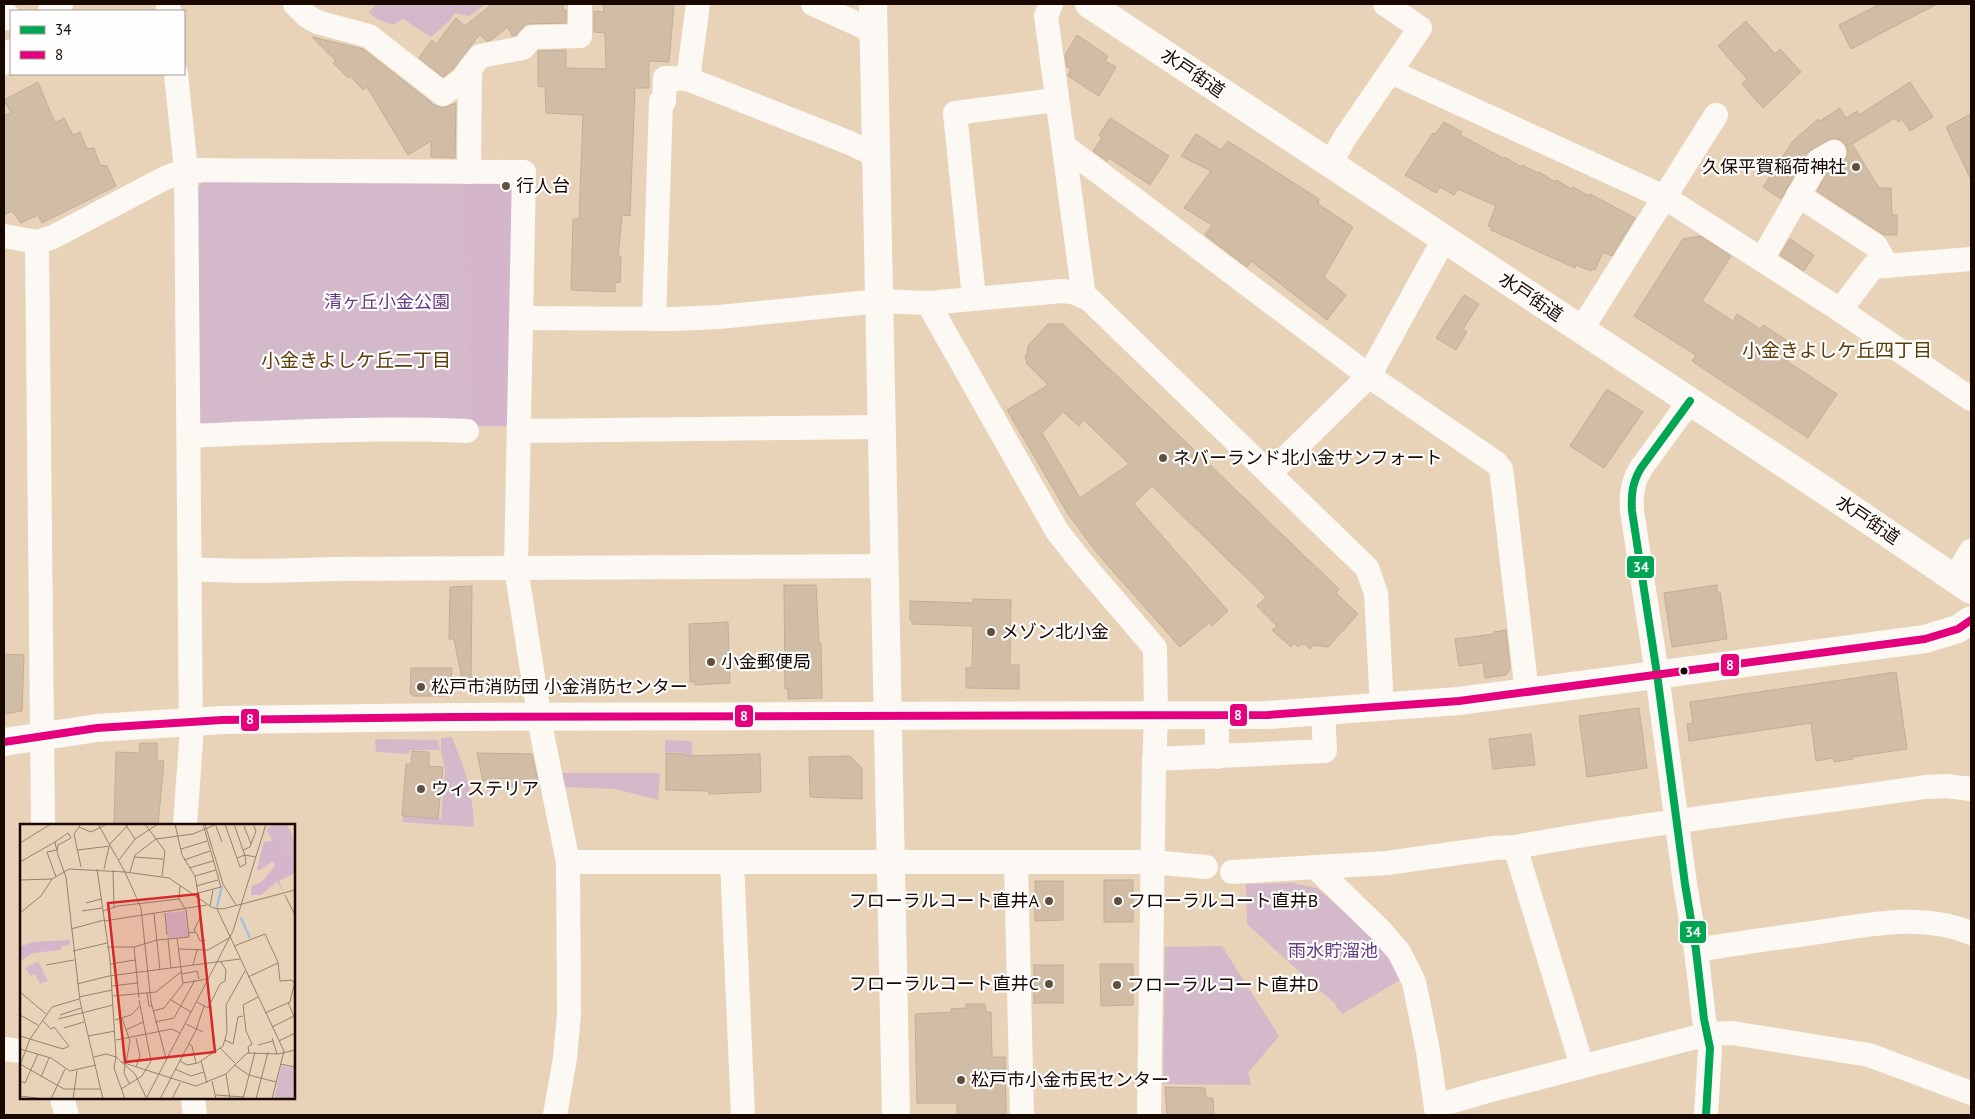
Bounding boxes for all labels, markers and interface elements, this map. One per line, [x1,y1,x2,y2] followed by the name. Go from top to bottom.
[10,10,185,75] legend
[55,20,71,39] text: 34
[1157,43,1230,102] street label: 水戸街道
[55,45,63,64] text: 8
[1702,155,1846,178] place label: 久保平賀稲荷神社
[1850,161,1862,173] marker: 久保平賀稲荷神社
[516,174,570,197] place label: 行人台
[500,180,512,192] marker: 行人台
[1495,267,1568,326] street label: 水戸街道
[324,290,450,313] park label: 清ヶ丘小金公園
[1742,338,1932,362] district label: 小金きよしケ丘四丁目
[261,348,451,372] district label: 小金きよしケ丘二丁目
[1173,446,1442,469] place label: ネバーランド北小金サンフォート
[1157,452,1169,464] marker: ネバーランド北小金サンフォート
[1832,490,1905,549] street label: 水戸街道
[1626,555,1655,579] line badge: 34
[1633,558,1649,576] text: 34
[1001,620,1109,643] place label: メゾン北小金
[985,626,997,638] marker: メゾン北小金
[721,650,811,673] place label: 小金郵便局
[1720,653,1740,677] line badge: 8
[705,656,717,668] marker: 小金郵便局
[1726,656,1734,674] text: 8
[1679,666,1689,676] unlabelled marker
[431,675,688,698] place label: 松戸市消防団 小金消防センター
[415,681,427,693] marker: 松戸市消防団 小金消防センター
[1229,703,1248,727] line badge: 8
[734,704,754,728] line badge: 8
[1234,706,1242,724] text: 8
[740,707,748,725] text: 8
[240,708,260,732] line badge: 8
[246,710,254,728] text: 8
[431,777,539,800] place label: ウィステリア
[415,783,427,795] marker: ウィステリア
[20,824,295,1099] inset map
[849,889,1039,912] place label: フローラルコート直井A
[1128,889,1318,912] place label: フローラルコート直井B
[1043,895,1055,907] marker: フローラルコート直井A
[1112,895,1124,907] marker: フローラルコート直井B
[1679,920,1707,944] line badge: 34
[1685,923,1701,941] text: 34
[1288,939,1378,962] park label: 雨水貯溜池
[849,972,1039,995] place label: フローラルコート直井C
[1127,973,1318,996] place label: フローラルコート直井D
[1043,978,1055,990] marker: フローラルコート直井C
[1111,979,1123,991] marker: フローラルコート直井D
[971,1068,1169,1091] place label: 松戸市小金市民センター
[955,1074,967,1086] marker: 松戸市小金市民センター

